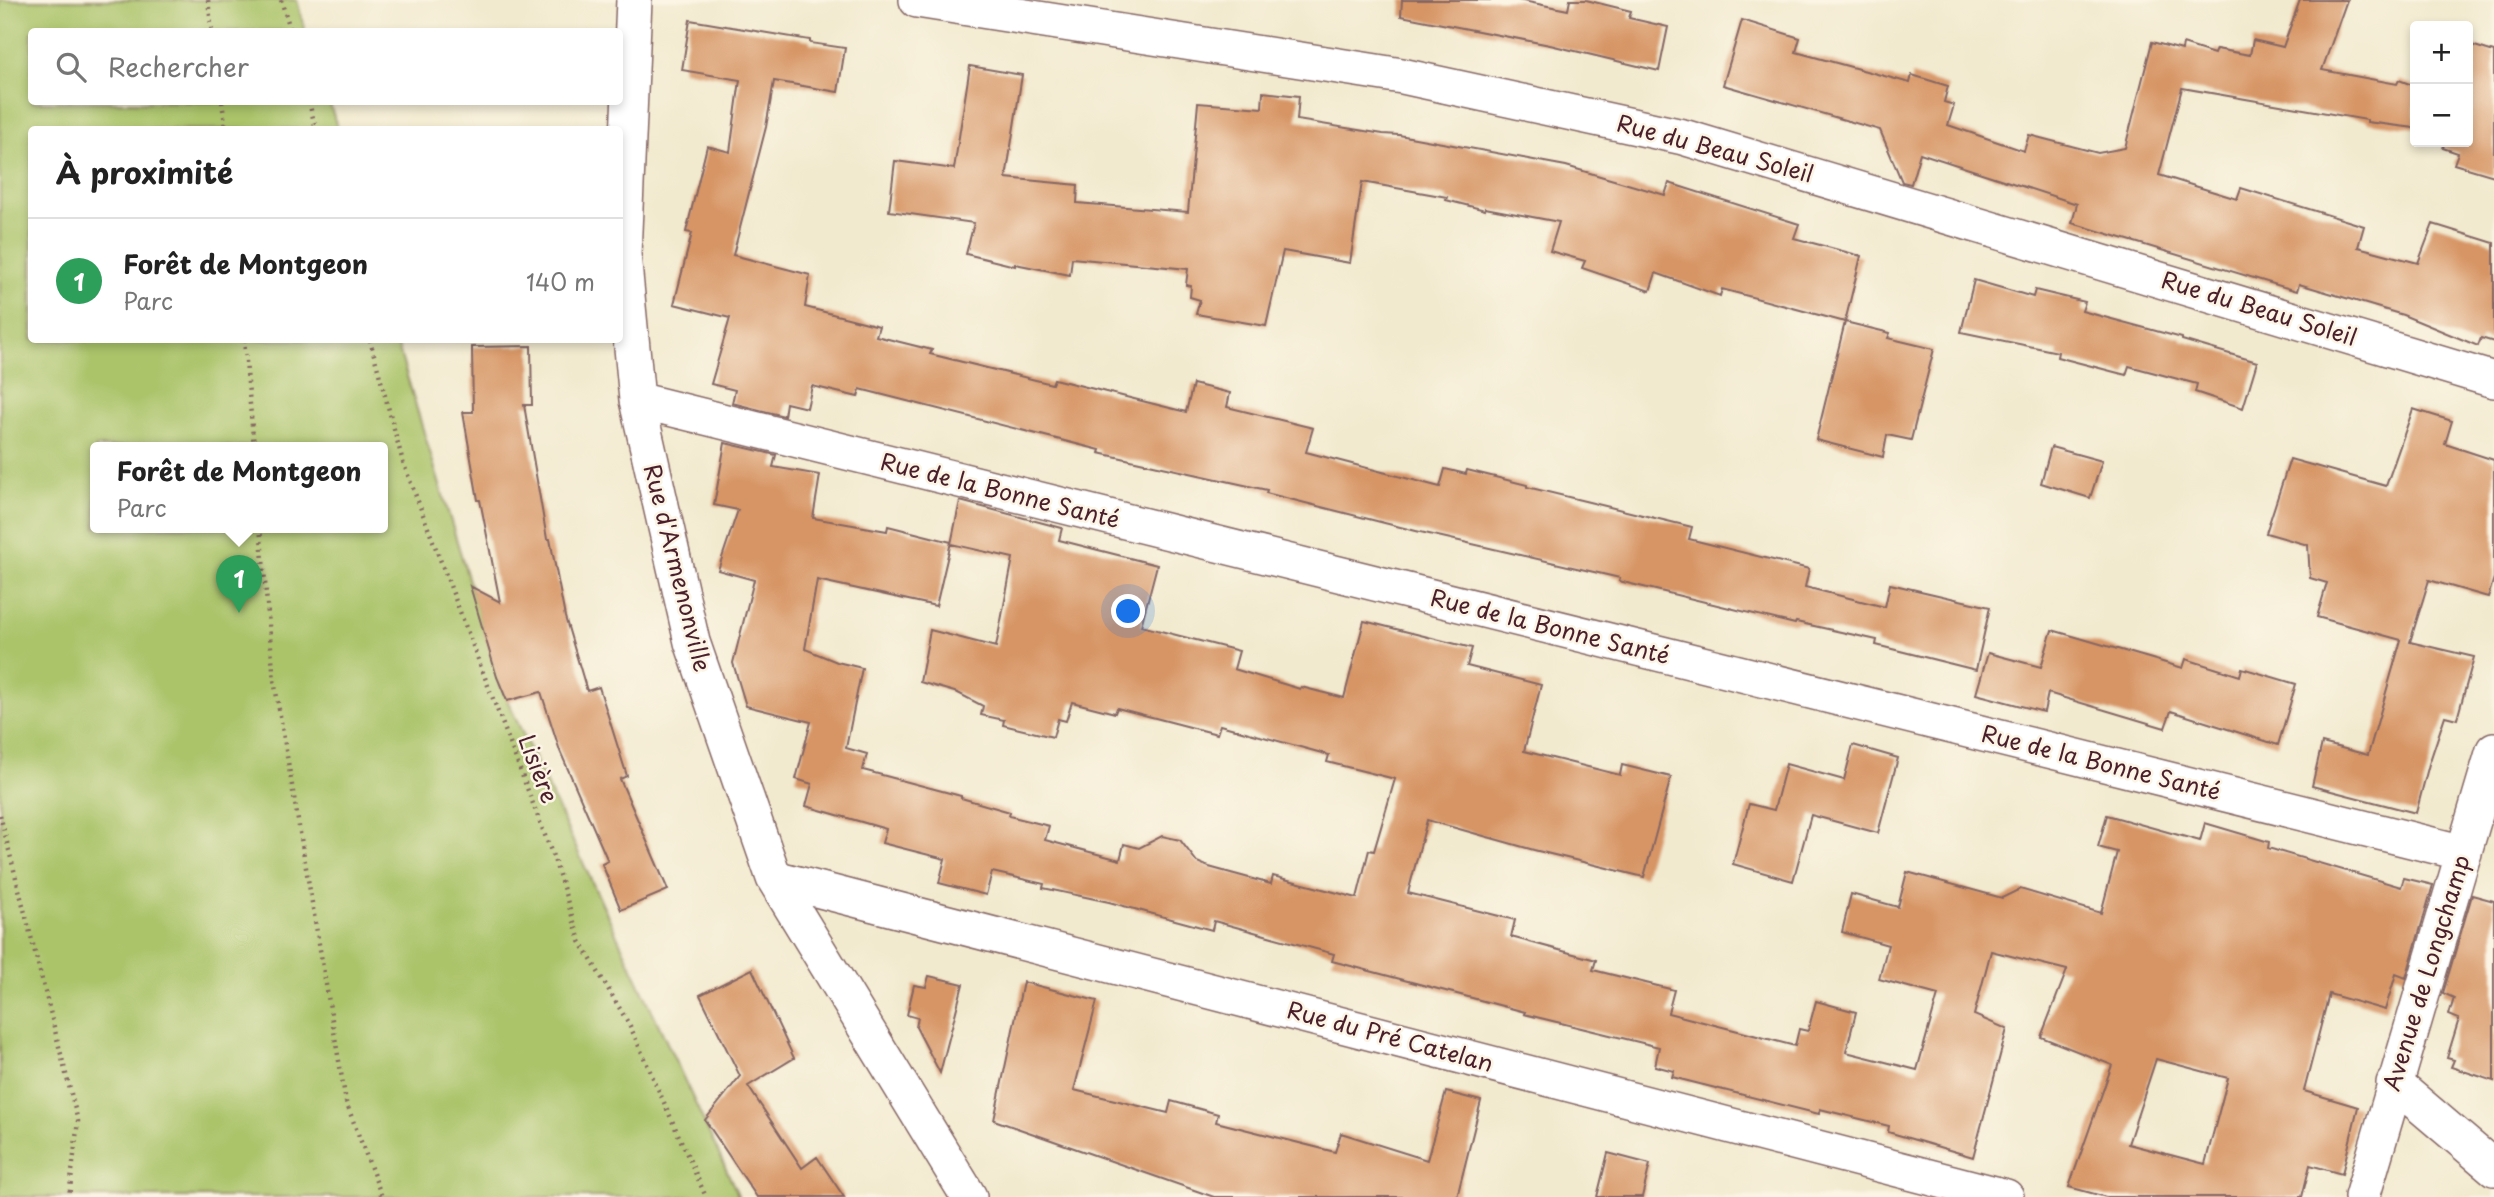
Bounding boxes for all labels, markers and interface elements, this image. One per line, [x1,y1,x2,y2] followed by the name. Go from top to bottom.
[2410,21,2473,147] map controls
[2410,21,2473,84] button: +
[28,28,623,105] search box
[108,47,249,86] text: Rechercher
[52,48,90,86] icon: search
[2410,84,2473,147] button: −
[1613,104,1818,191] street label: Rue du Beau Soleil
[56,149,233,194] text: À proximité
[123,244,368,283] text: Forêt de Montgeon
[2157,261,2361,354] street label: Rue du Beau Soleil
[74,264,85,299] text: 1
[526,264,595,299] text: 140 m
[123,283,173,318] text: Parc
[90,442,388,533] popup
[877,443,1124,536] street label: Rue de la Bonne Santé
[117,451,361,490] text: Forêt de Montgeon
[636,460,721,675] street label: Rue d'Armenonville
[117,490,166,525] text: Parc
[216,555,262,613] pin: 1
[1427,579,1674,672] street label: Rue de la Bonne Santé
[1111,594,1145,628] your location
[1978,715,2225,808] street label: Rue de la Bonne Santé
[510,729,568,808] street label: Lisière
[2373,850,2478,1095] street label: Avenue de Longchamp
[1283,991,1497,1080] street label: Rue du Pré Catelan

